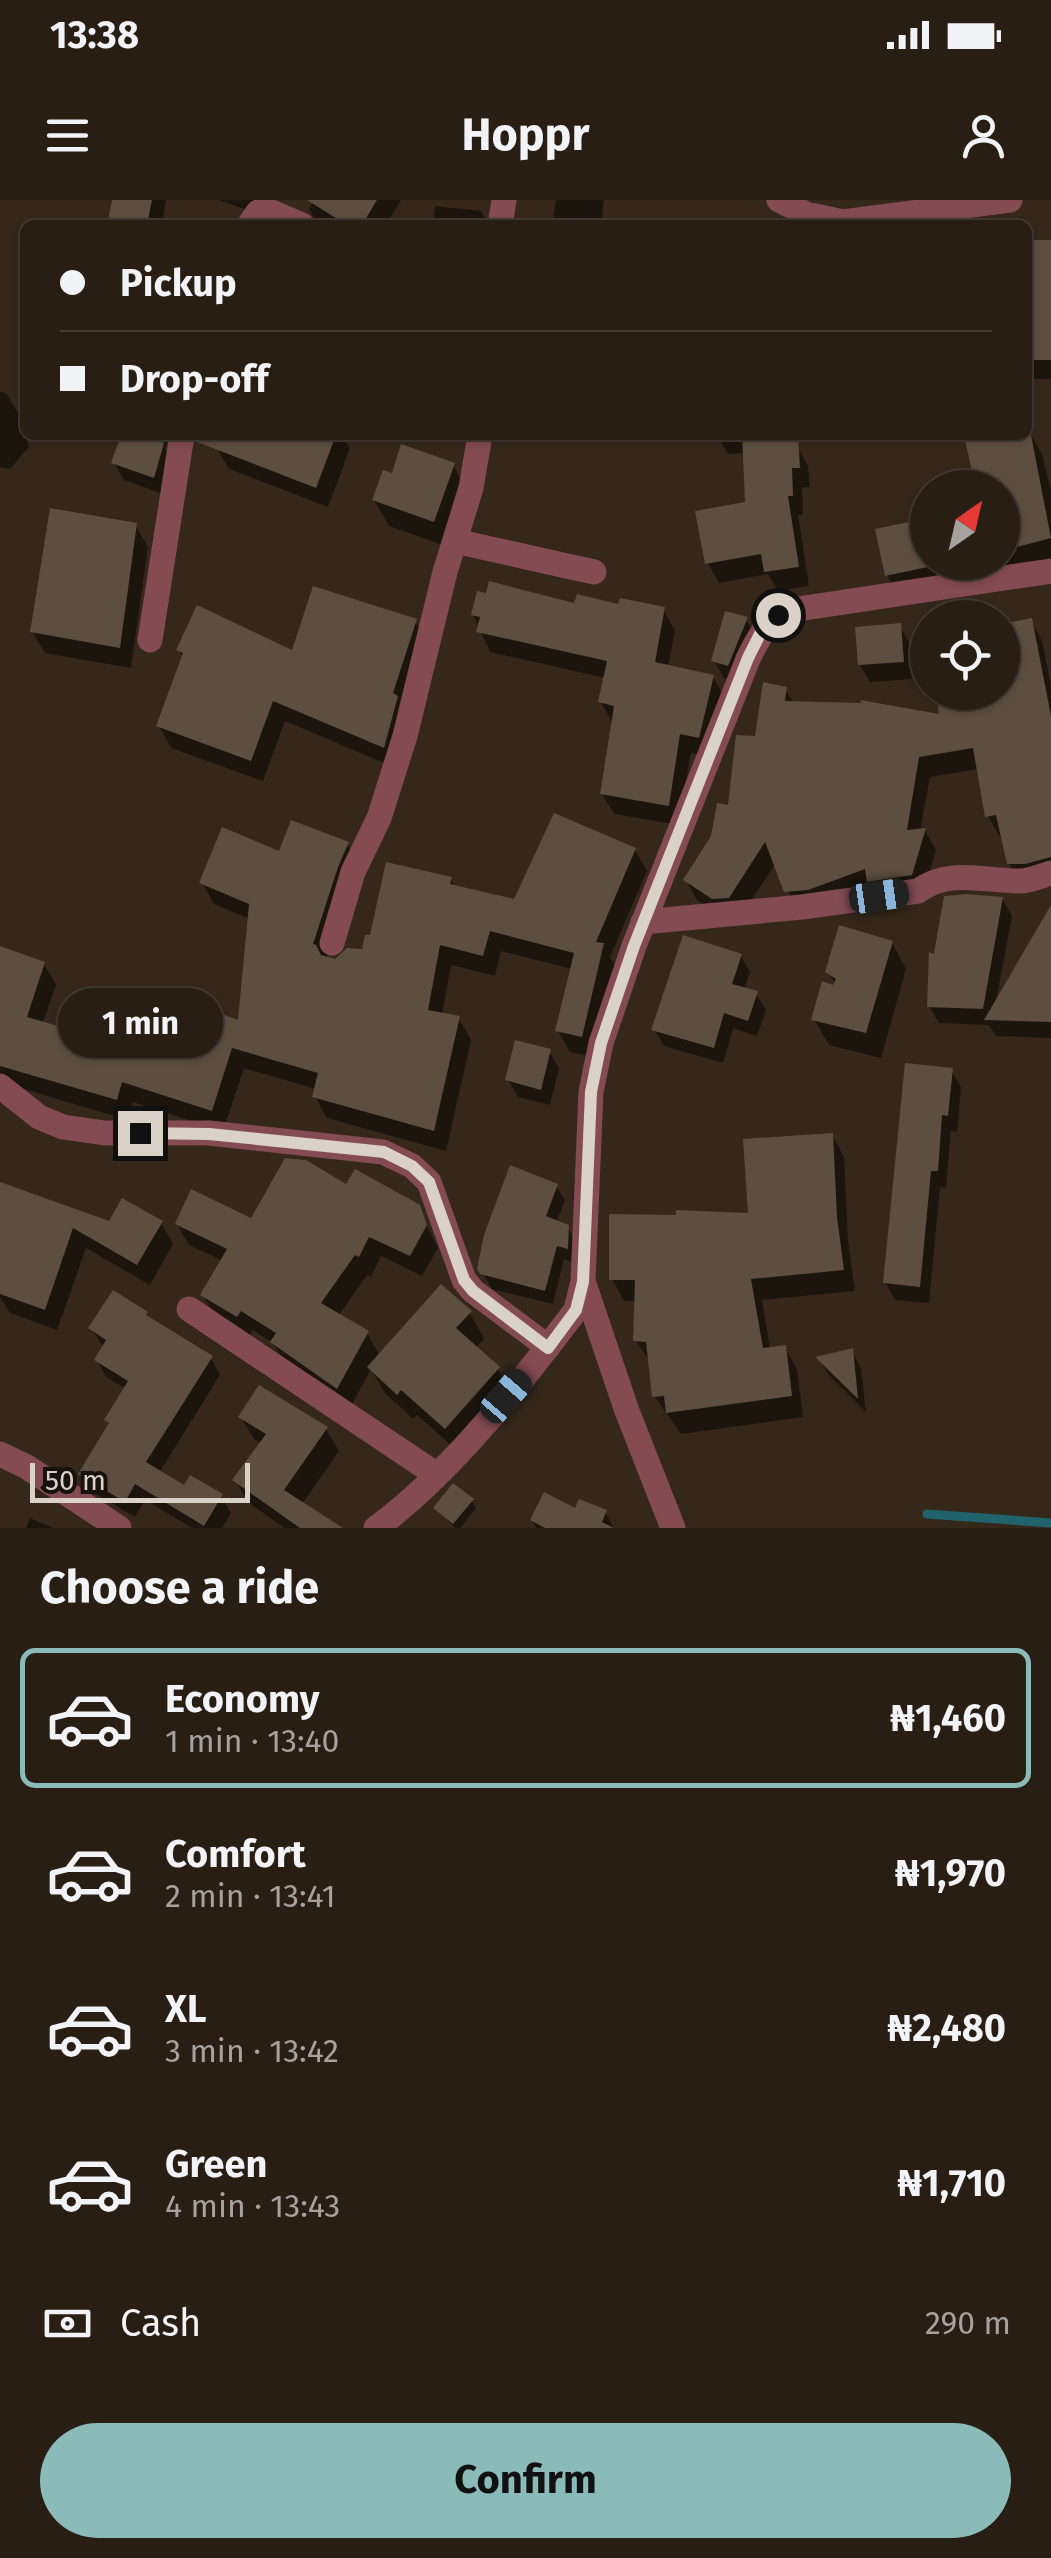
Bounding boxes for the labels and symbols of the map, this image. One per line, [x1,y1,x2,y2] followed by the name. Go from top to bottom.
[910,470,1020,580] north arrow
[756,593,801,638] route start
[847,877,911,915] car
[58,988,222,1058] callout: 1 min
[118,1111,163,1156] route end
[475,1364,537,1428] car
[30,1458,250,1502] scale bar

